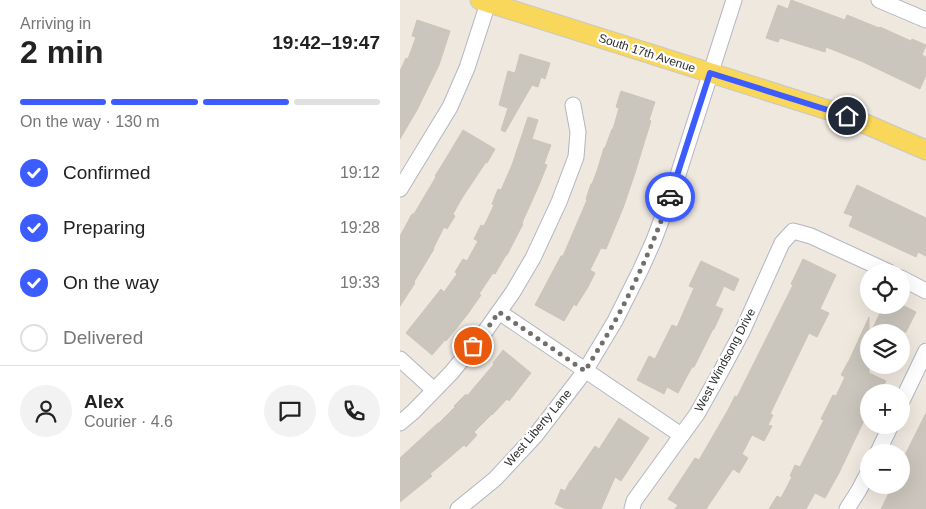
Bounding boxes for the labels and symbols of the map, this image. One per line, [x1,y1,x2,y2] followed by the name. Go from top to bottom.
[597,31,698,75] street label: South 17th Avenue
[826,95,868,137] pin
[645,172,695,222] courier
[692,306,758,414] street label: West Windsong Drive
[452,325,494,367] pin
[502,386,575,469] street label: West Liberty Lane

